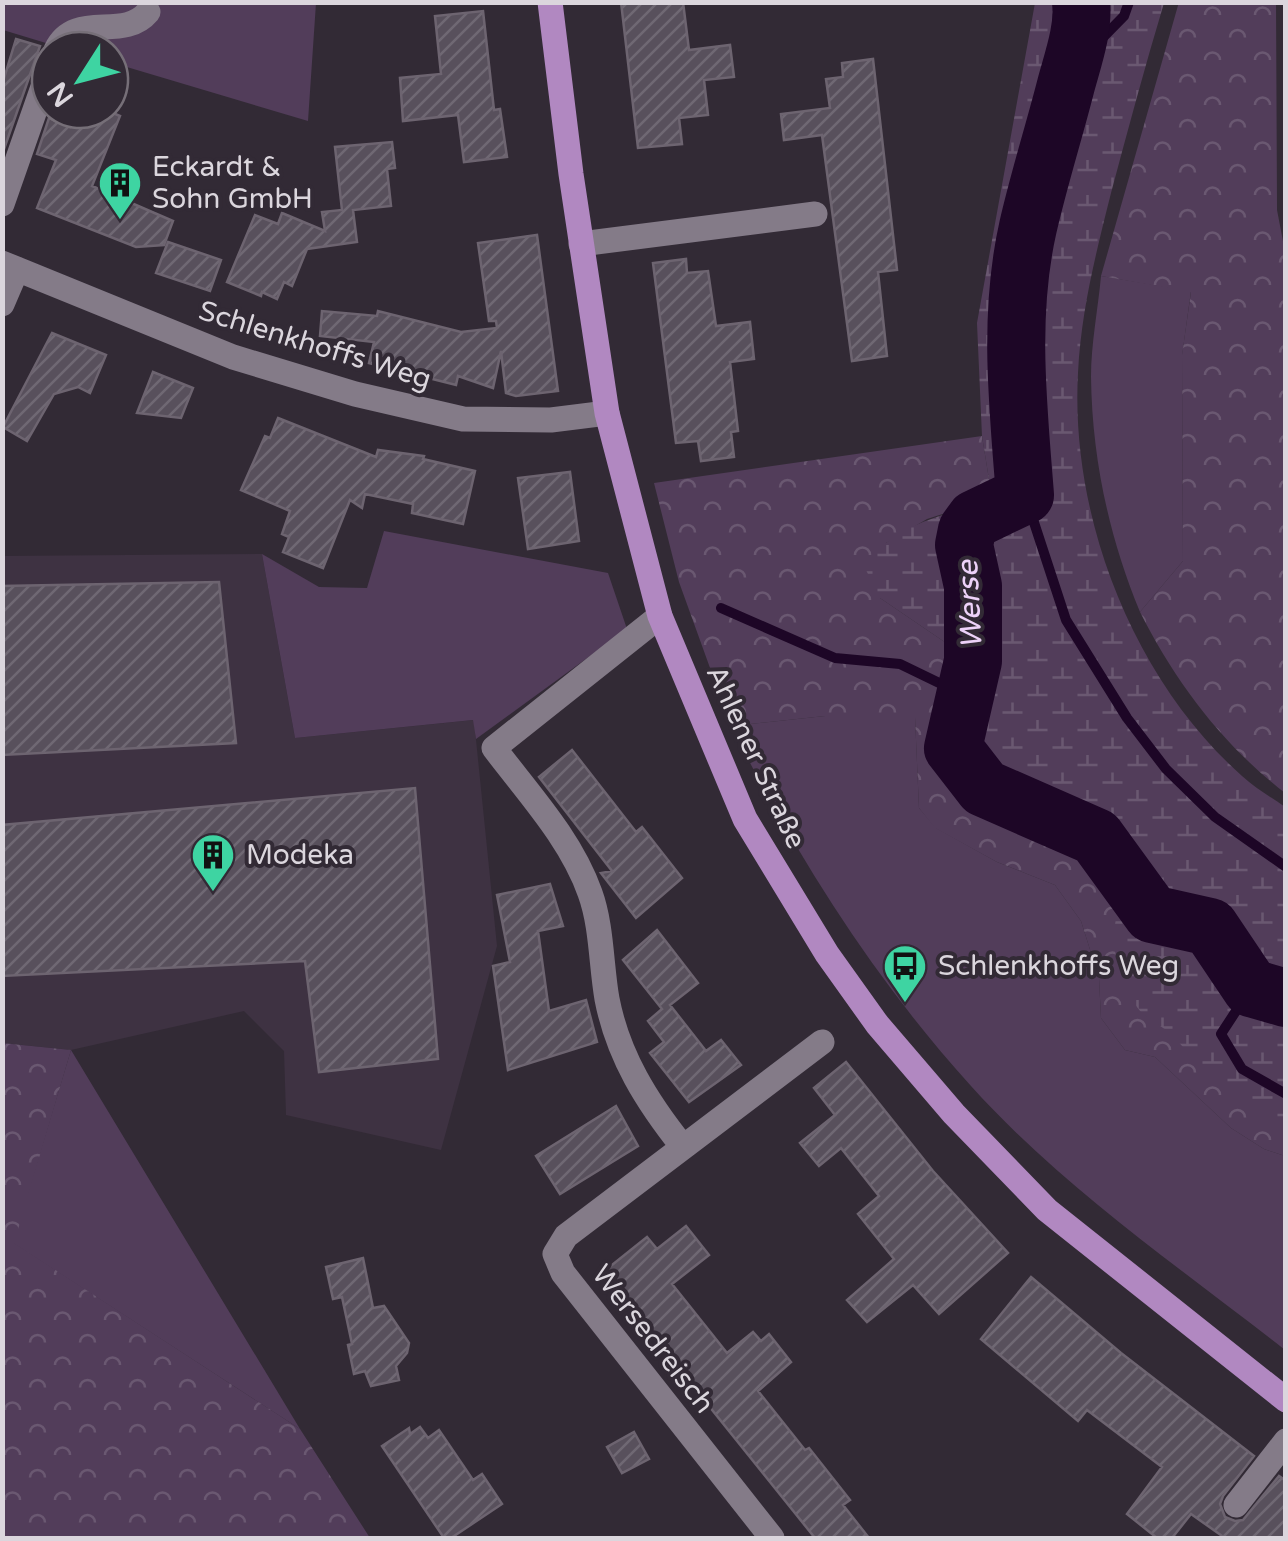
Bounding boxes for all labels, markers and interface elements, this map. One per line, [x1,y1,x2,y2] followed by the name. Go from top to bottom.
[30,30,130,130] north arrow
[40,75,81,113] text: N
[152,150,313,216] place label: Eckardt & Sohn GmbH
[97,160,143,221] building icon: Eckardt & Sohn GmbH
[195,293,435,397] street label: Schlenkhoffs Weg
[949,558,991,650] water label: Werse
[699,660,813,854] street label: Ahlener Straße
[190,832,236,893] building icon: Modeka
[246,838,354,872] place label: Modeka
[882,943,928,1004] bus stop icon: Schlenkhoffs Weg
[938,949,1179,983] place label: Schlenkhoffs Weg
[584,1258,722,1420] street label: Wersedreisch

